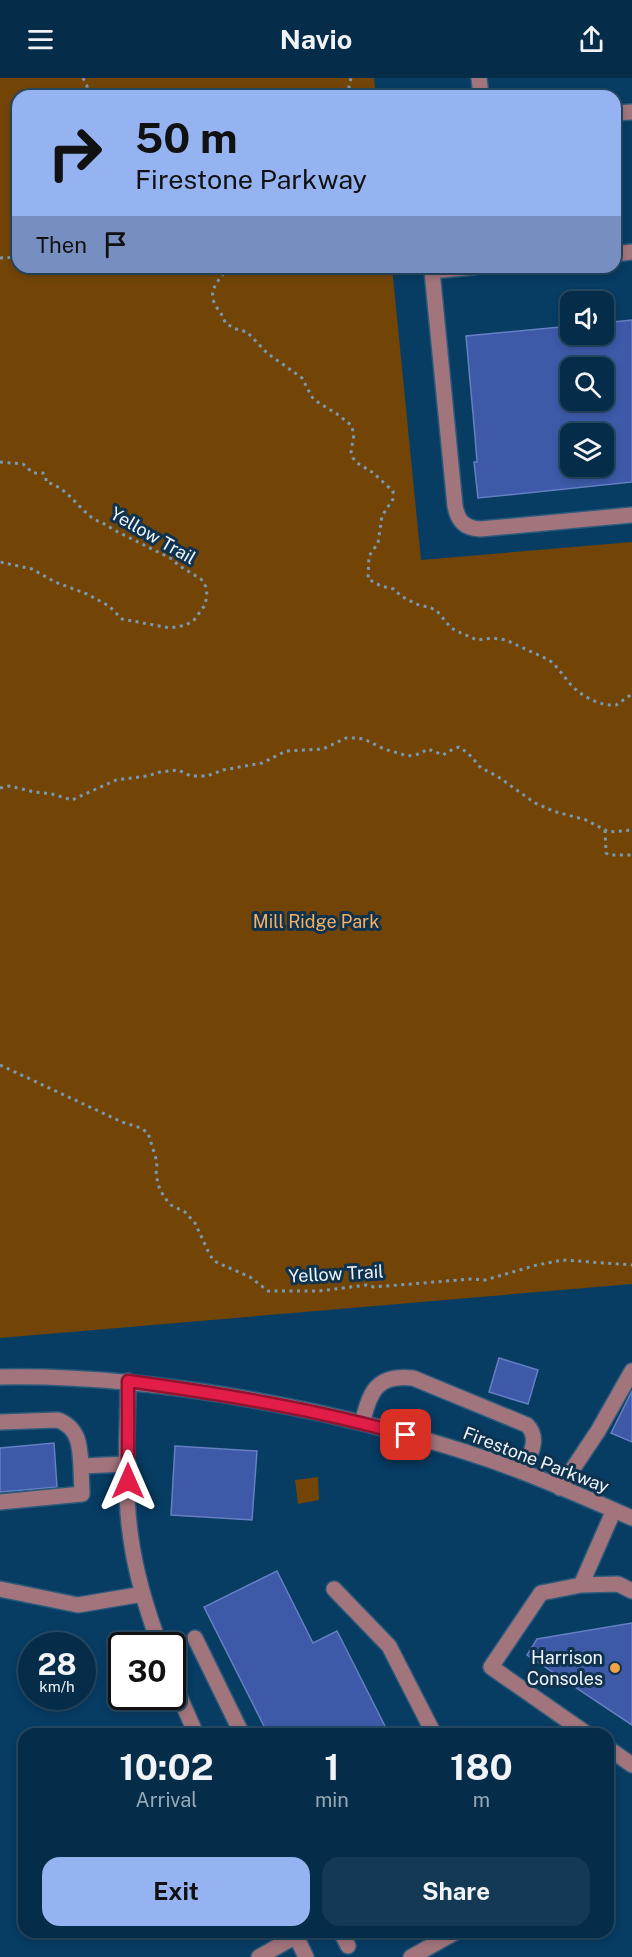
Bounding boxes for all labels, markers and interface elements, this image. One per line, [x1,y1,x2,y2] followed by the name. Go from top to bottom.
[24,23,57,56] icon: menu
[280,23,352,55] text: Navio
[575,23,608,56] icon: share
[135,113,238,162] text: 50 m
[36,114,114,192] icon: right
[135,163,367,195] text: Firestone Parkway
[99,228,132,261] icon: arrive
[36,232,87,258] text: Then
[560,291,614,477] map controls
[560,291,614,345] button: sound
[560,357,614,411] button: search
[560,423,614,477] button: layers
[107,503,200,569] street label: Yellow Trail
[253,911,379,932] park label: Mill Ridge Park
[288,1261,384,1286] street label: Yellow Trail
[380,1409,431,1460] pin
[389,1418,422,1451] icon: arrive
[460,1422,613,1497] street label: Firestone Parkway
[96,1449,160,1513] position arrow
[108,1632,186,1710] speed limit sign: 30
[37,1646,77,1682] text: 28
[527,1647,603,1689] place label: Harrison Consoles
[608,1661,622,1675] marker: Harrison Consoles
[39,1678,75,1695] text: km/h
[119,1746,214,1788] text: 10:02
[324,1746,340,1788] text: 1
[450,1746,513,1788] text: 180
[136,1788,197,1812] text: Arrival
[315,1788,349,1812] text: min
[473,1788,490,1812] text: m
[42,1857,310,1926] button: Exit
[322,1857,590,1926] button: Share

